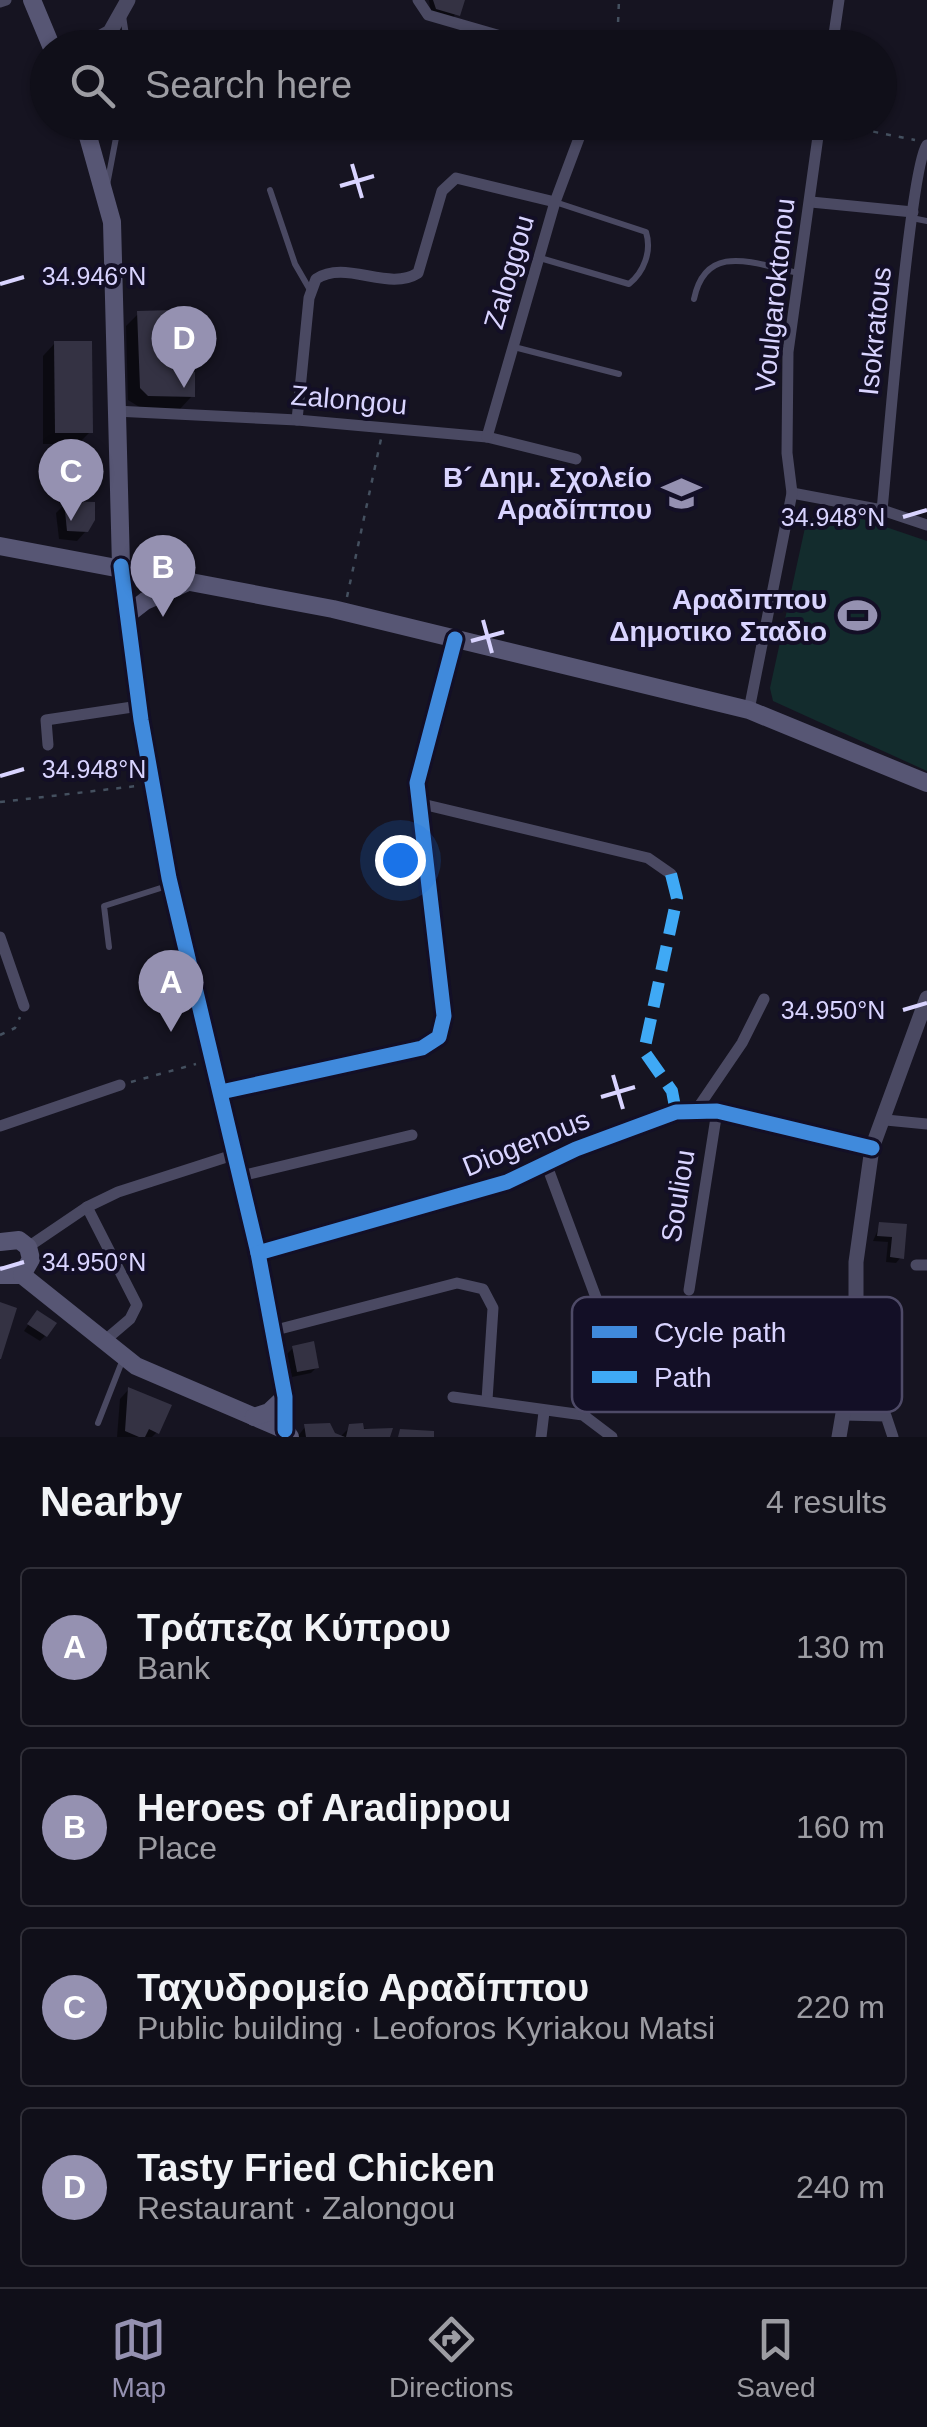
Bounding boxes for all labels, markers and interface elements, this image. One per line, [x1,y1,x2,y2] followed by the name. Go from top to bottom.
[30,30,897,140] search box
[65,58,120,113] icon: search
[145,64,352,106] text: Search here
[749,197,801,393] street label: Voulgaroktonou
[478,212,540,332] street label: Zaloggou
[42,262,146,290] text: 34.946°N
[853,265,897,397] street label: Isokratous
[152,306,216,388] pin: D
[289,379,409,421] street label: Zalongou
[38,438,104,521] pin: C
[443,462,652,525] place label: Β´ Δημ. Σχολείο Αραδίππου
[661,472,703,514] school or university icon: Β´ Δημ. Σχολείο Αραδίππου
[781,503,885,531] text: 34.948°N
[130,534,196,617] pin: B
[609,584,827,647] place label: Αραδιππου Δημοτικο Σταδιο
[836,594,878,636] sports icon: Αραδιππου Δημοτικο Σταδιο
[42,755,146,783] text: 34.948°N
[375,835,426,886] your location
[138,950,204,1032] pin: A
[781,996,885,1024] text: 34.950°N
[458,1104,594,1182] street label: Diogenous
[655,1147,701,1245] street label: Souliou
[42,1248,146,1276] text: 34.950°N
[572,1297,902,1412] legend
[654,1317,786,1348] text: Cycle path
[654,1362,712,1393] text: Path
[40,1478,182,1525] text: Nearby
[766,1484,887,1520] text: 4 results
[137,1607,451,1649] text: Τράπεζα Κύπρου
[63,1629,86,1665] text: A
[796,1629,885,1665] text: 130 m
[137,1650,210,1686] text: Bank
[137,1787,511,1829] text: Heroes of Aradippou
[63,1809,86,1845] text: B
[796,1809,885,1845] text: 160 m
[137,1830,217,1866] text: Place
[137,1967,589,2009] text: Ταχυδρομείο Αραδίππου
[63,1989,86,2025] text: C
[796,1989,885,2025] text: 220 m
[137,2010,715,2046] text: Public building · Leoforos Kyriakou Matsi
[137,2147,495,2189] text: Tasty Fried Chicken
[63,2169,86,2205] text: D
[796,2169,885,2205] text: 240 m
[137,2190,455,2226] text: Restaurant · Zalongou
[111,2312,166,2404] tab: Map
[389,2312,514,2404] tab: Directions
[736,2312,816,2404] tab: Saved

